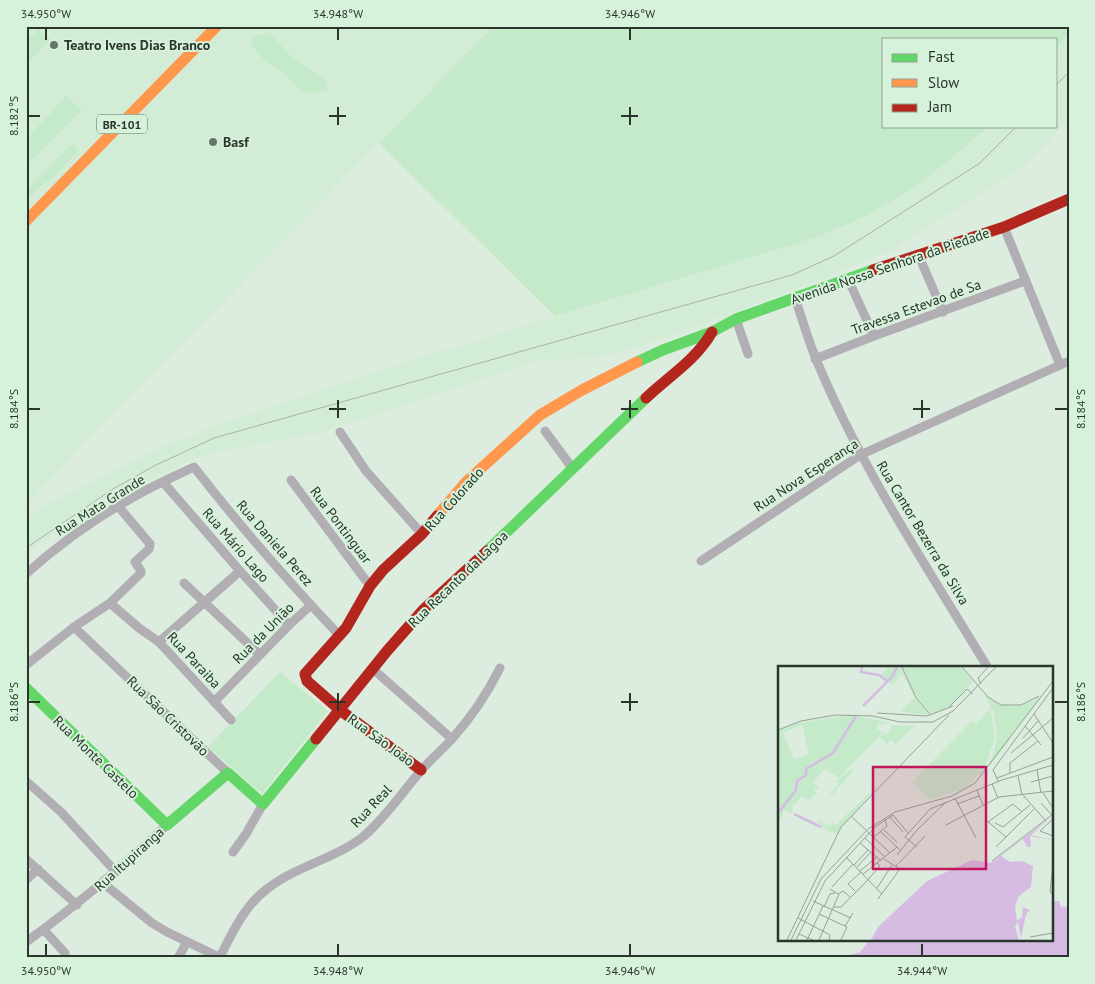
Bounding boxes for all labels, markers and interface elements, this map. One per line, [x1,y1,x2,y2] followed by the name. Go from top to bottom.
[21,6,71,21] text: 34.950°W
[313,6,363,21] text: 34.948°W
[605,6,655,21] text: 34.946°W
[64,36,211,54] place label: Teatro Ivens Dias Branco
[882,38,1058,128] legend
[48,39,60,51] marker: Teatro Ivens Dias Branco
[928,47,955,66] text: Fast
[928,73,959,92] text: Slow
[6,96,21,136] text: 8.182°S
[927,97,952,116] text: Jam
[97,115,147,134] road number: BR-101
[223,133,250,151] place label: Basf
[207,136,219,148] marker: Basf
[788,223,992,309] street label: Avenida Nossa Senhora da Piedade
[849,275,983,339] street label: Travessa Estevao de Sa
[6,389,21,429] text: 8.184°S
[1073,389,1088,429] text: 8.184°S
[750,434,862,516] street label: Rua Nova Esperança
[873,458,973,608] street label: Rua Cantor Bezerra da Silva
[421,463,487,535] street label: Rua Colorado
[52,470,148,540] street label: Rua Mata Grande
[306,483,376,567] street label: Rua Pontinguar
[233,496,317,590] street label: Rua Daniela Perez
[199,504,273,586] street label: Rua Mário Lago
[404,527,512,631] street label: Rua Recanto da Lagoa
[228,598,298,668] street label: Rua da União
[163,628,225,692] street label: Rua Paraiba
[778,666,1052,942] inset map
[123,672,213,760] street label: Rua São Cristovão
[6,682,21,722] text: 8.186°S
[1073,682,1088,722] text: 8.186°S
[344,710,418,770] street label: Rua São João
[49,712,143,802] street label: Rua Monte Castelo
[347,781,395,831] street label: Rua Real
[90,823,168,895] street label: Rua Itupiranga
[21,963,71,978] text: 34.950°W
[313,963,363,978] text: 34.948°W
[605,963,655,978] text: 34.946°W
[897,963,947,978] text: 34.944°W

